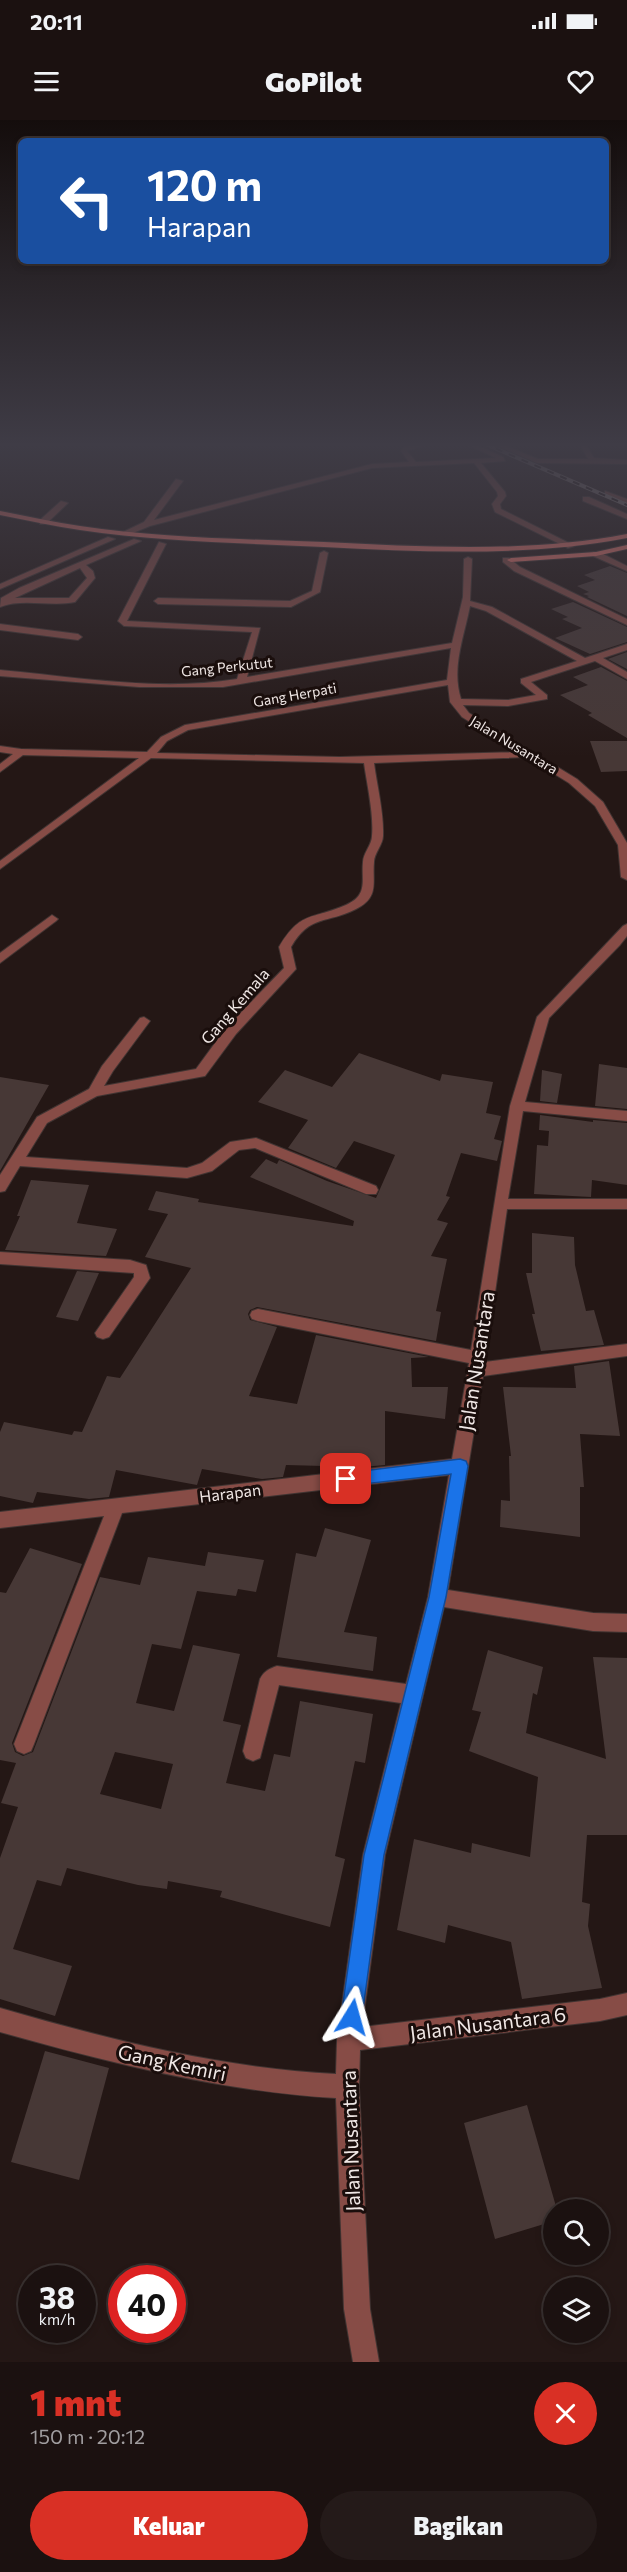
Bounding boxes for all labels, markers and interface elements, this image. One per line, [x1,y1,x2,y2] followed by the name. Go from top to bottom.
[30,8,83,35] text: 20:11
[30,65,63,98] icon: menu
[265,65,362,98] text: GoPilot
[564,65,597,98] icon: heart
[147,158,262,210] text: 120 m
[48,162,126,240] icon: left
[147,210,252,243] text: Harapan
[180,653,274,680] street label: Gang Perkutut
[252,679,338,710] street label: Gang Herpati
[467,712,561,777] street label: Jalan Nusantara
[196,964,273,1048] street label: Gang Kemala
[453,1289,499,1432] street label: Jalan Nusantara
[320,1453,371,1504] pin
[329,1462,362,1495] icon: arrive
[198,1479,262,1506] street label: Harapan
[320,1985,384,2049] position arrow
[408,2002,567,2045] street label: Jalan Nusantara 6
[116,2039,229,2085] street label: Gang Kemiri
[336,2070,364,2212] street label: Jalan Nusantara
[543,2199,609,2343] map controls
[543,2199,609,2265] button: search
[108,2265,186,2343] speed limit sign: 40
[543,2277,609,2343] button: layers
[39,2278,75,2315] text: 38
[39,2310,75,2328] text: km/h
[30,2379,121,2423] text: 1 mnt
[534,2382,597,2445] button: close
[30,2424,145,2448] text: 150 m · 20:12
[30,2491,308,2560] button: Keluar
[320,2491,597,2560] button: Bagikan

